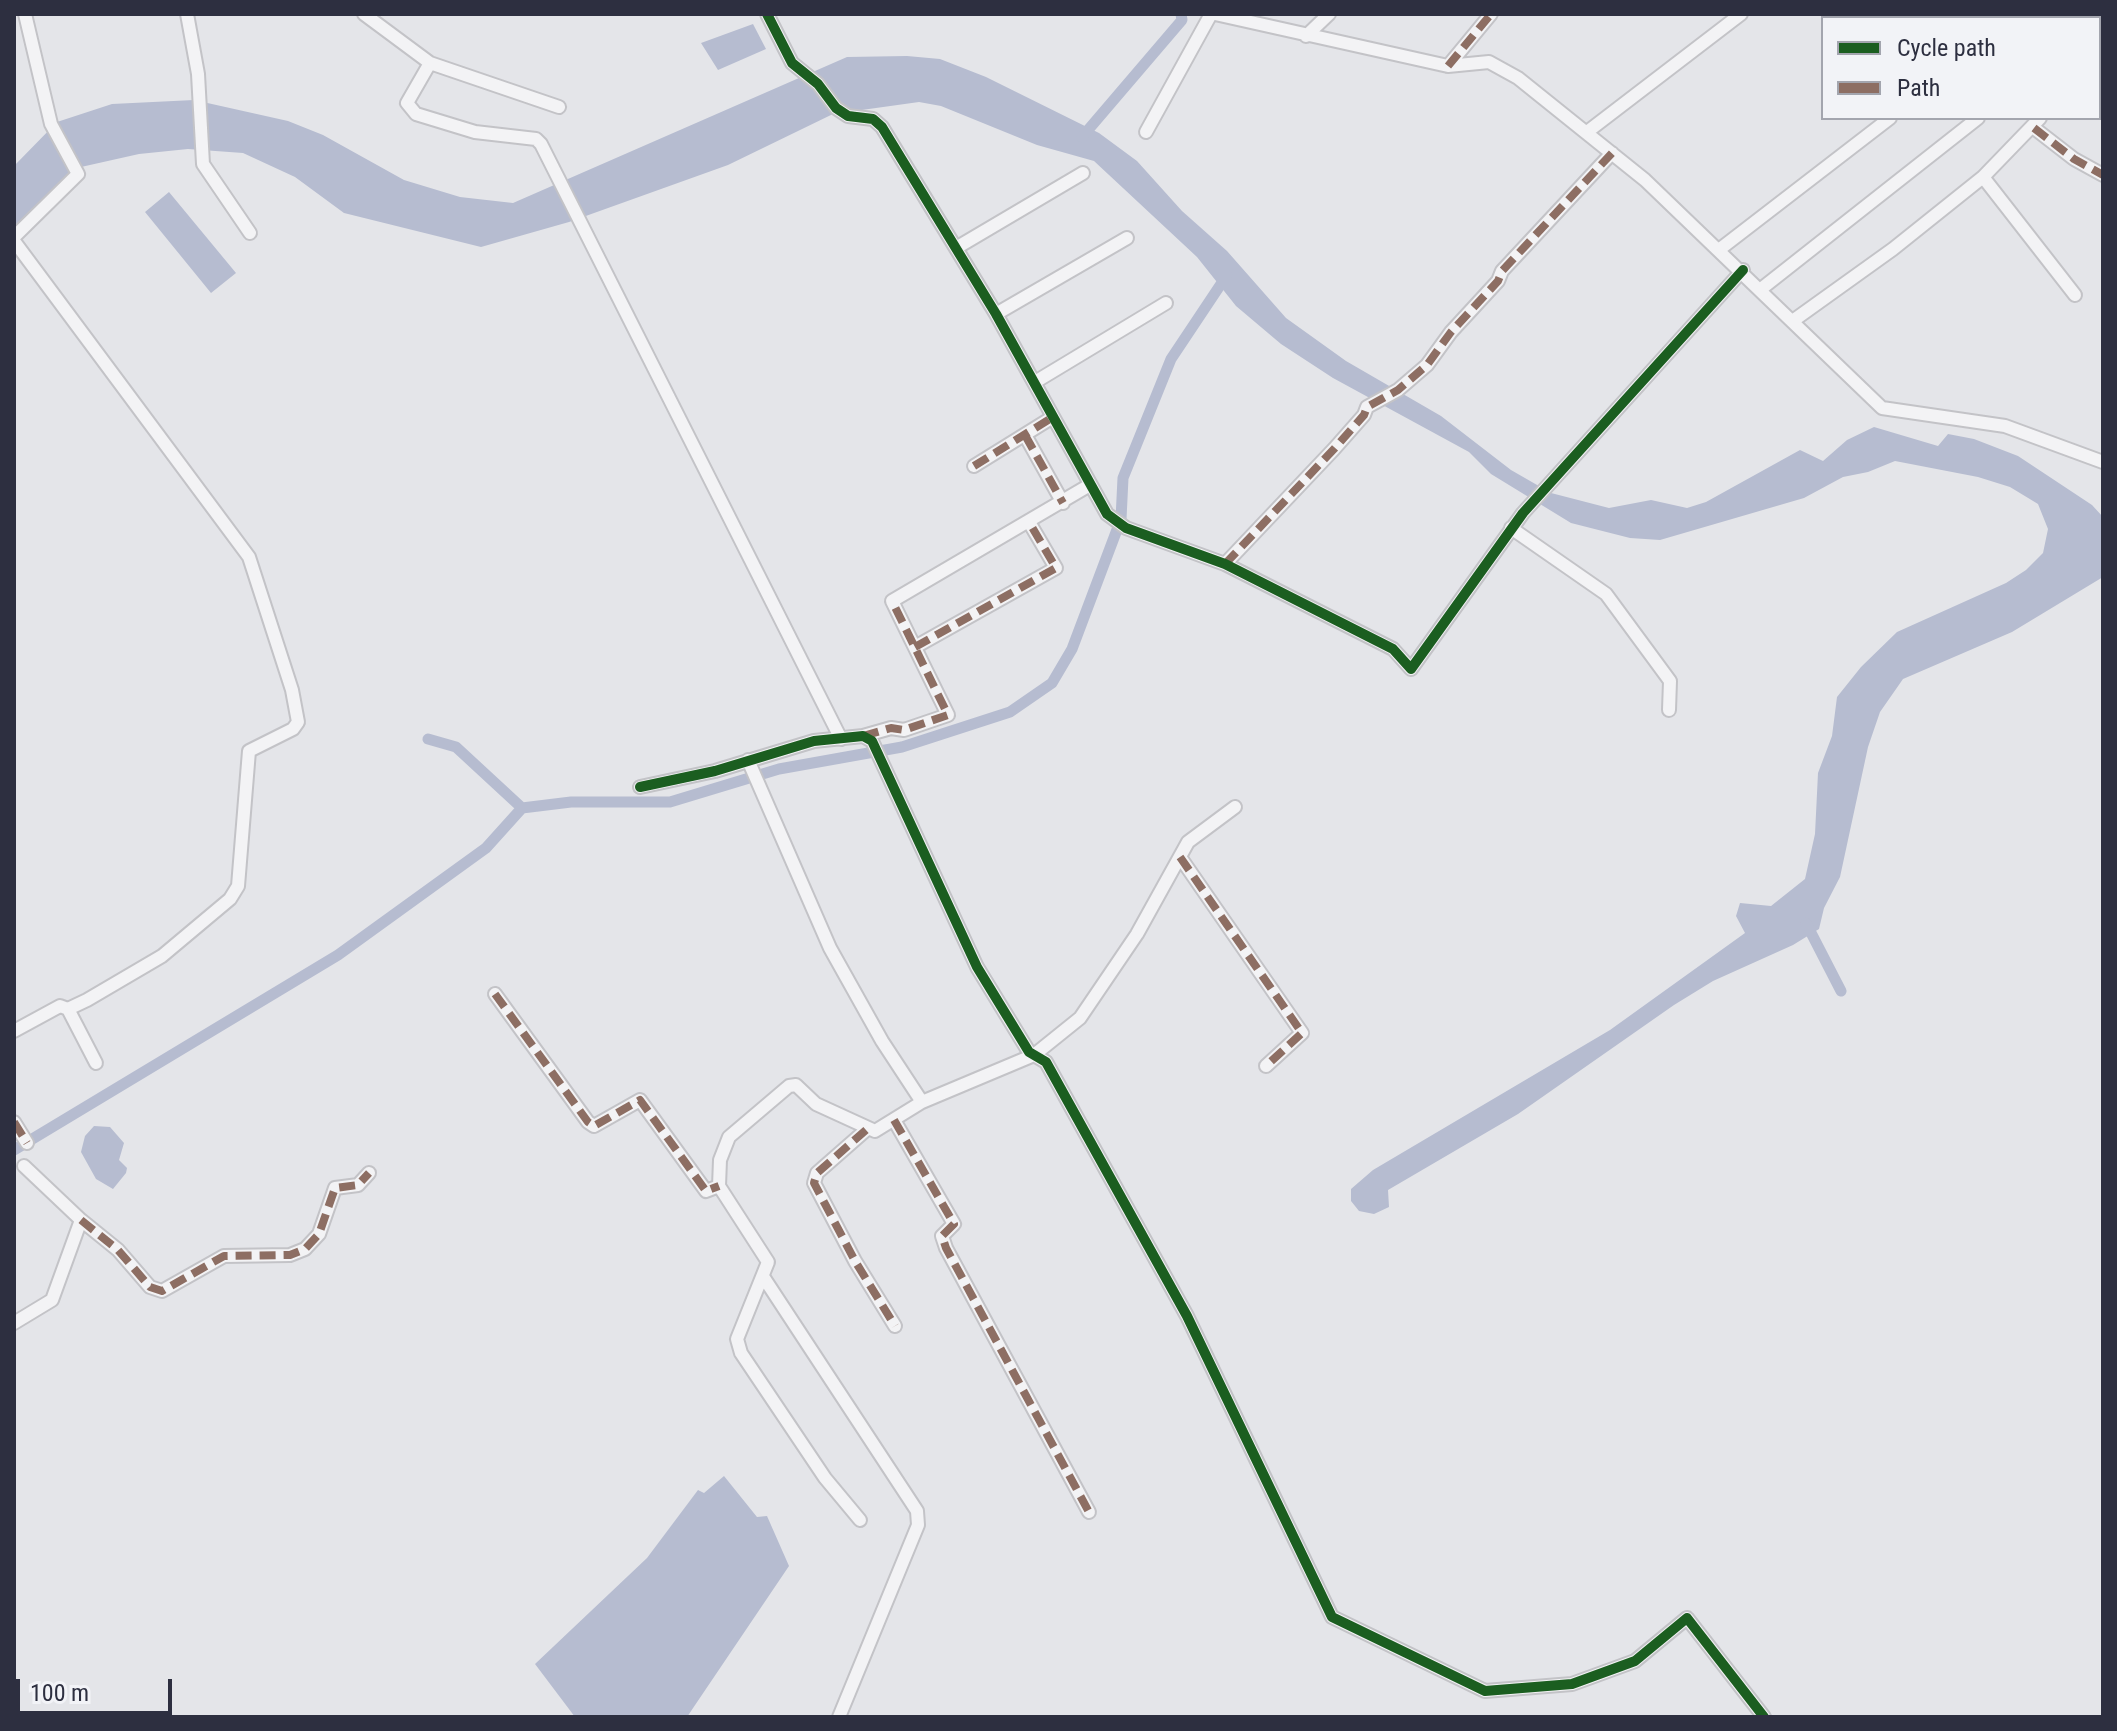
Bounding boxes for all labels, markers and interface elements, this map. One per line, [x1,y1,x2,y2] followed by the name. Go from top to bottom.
[1821,16,2101,120] legend
[1897,34,1996,62] text: Cycle path
[1897,74,1940,102] text: Path
[20,1663,176,1713] scale bar
[30,1679,89,1707] text: 100 m

